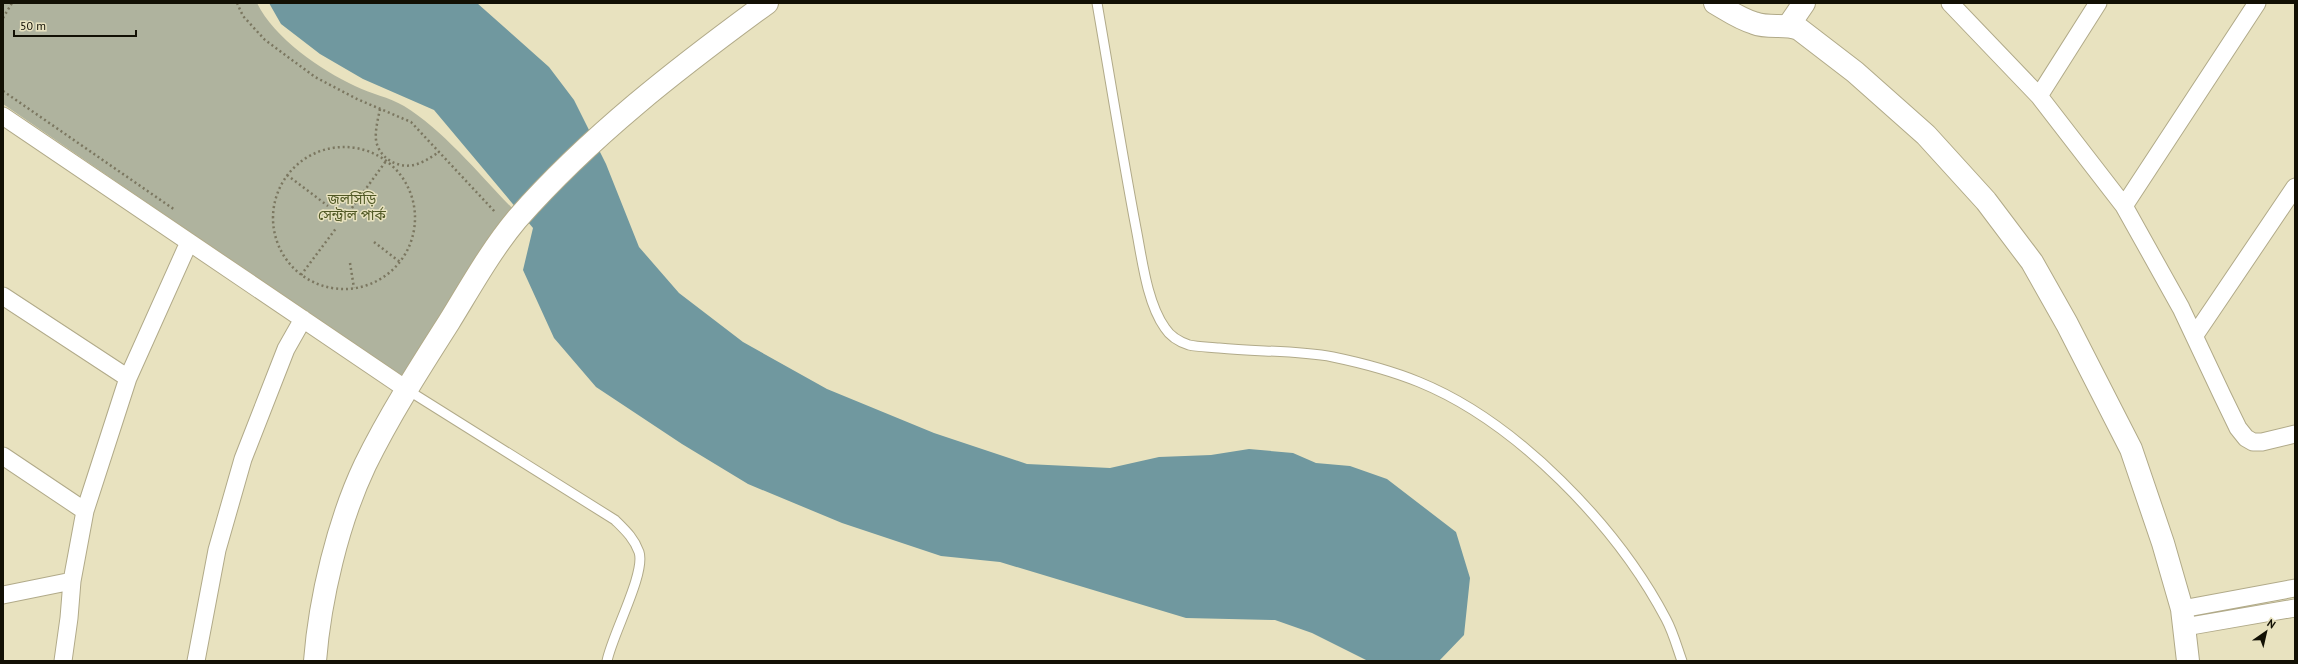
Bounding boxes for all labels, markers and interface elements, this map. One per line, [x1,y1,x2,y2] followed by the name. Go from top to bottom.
[14,12,136,38] scale bar
[20,18,46,33] text: 50 m
[318,190,387,224] park label: জলসিঁড়ি সেন্ট্রাল পার্ক
[2246,612,2286,652] north arrow
[2265,616,2279,632] text: N

